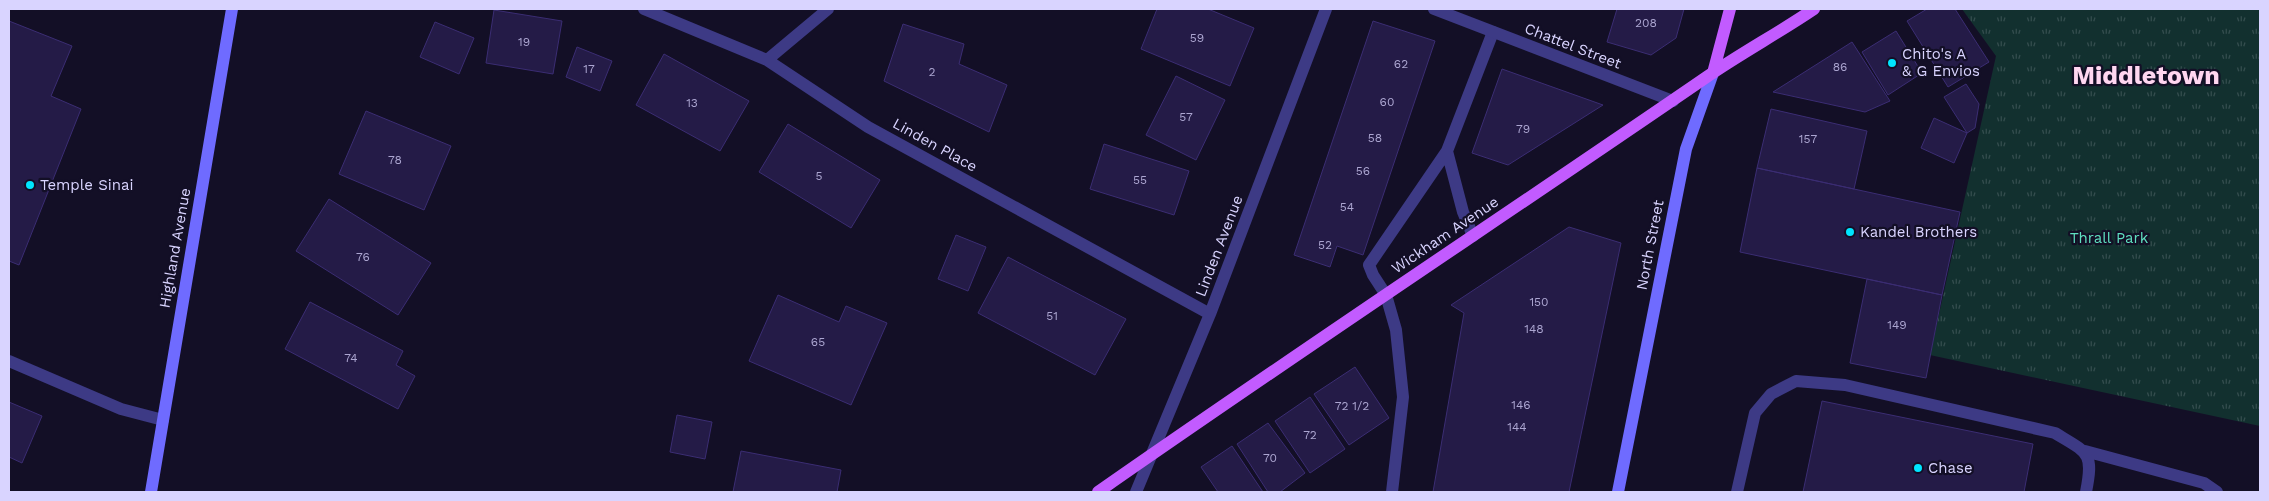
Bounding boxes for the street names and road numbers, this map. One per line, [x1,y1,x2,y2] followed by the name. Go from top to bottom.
[1522,19,1625,73] street label: Chattel Street
[890,114,980,176] street label: Linden Place
[156,187,194,309] street label: Highland Avenue
[1191,193,1247,299] street label: Linden Avenue
[1388,193,1502,277] street label: Wickham Avenue
[1632,198,1668,292] street label: North Street

